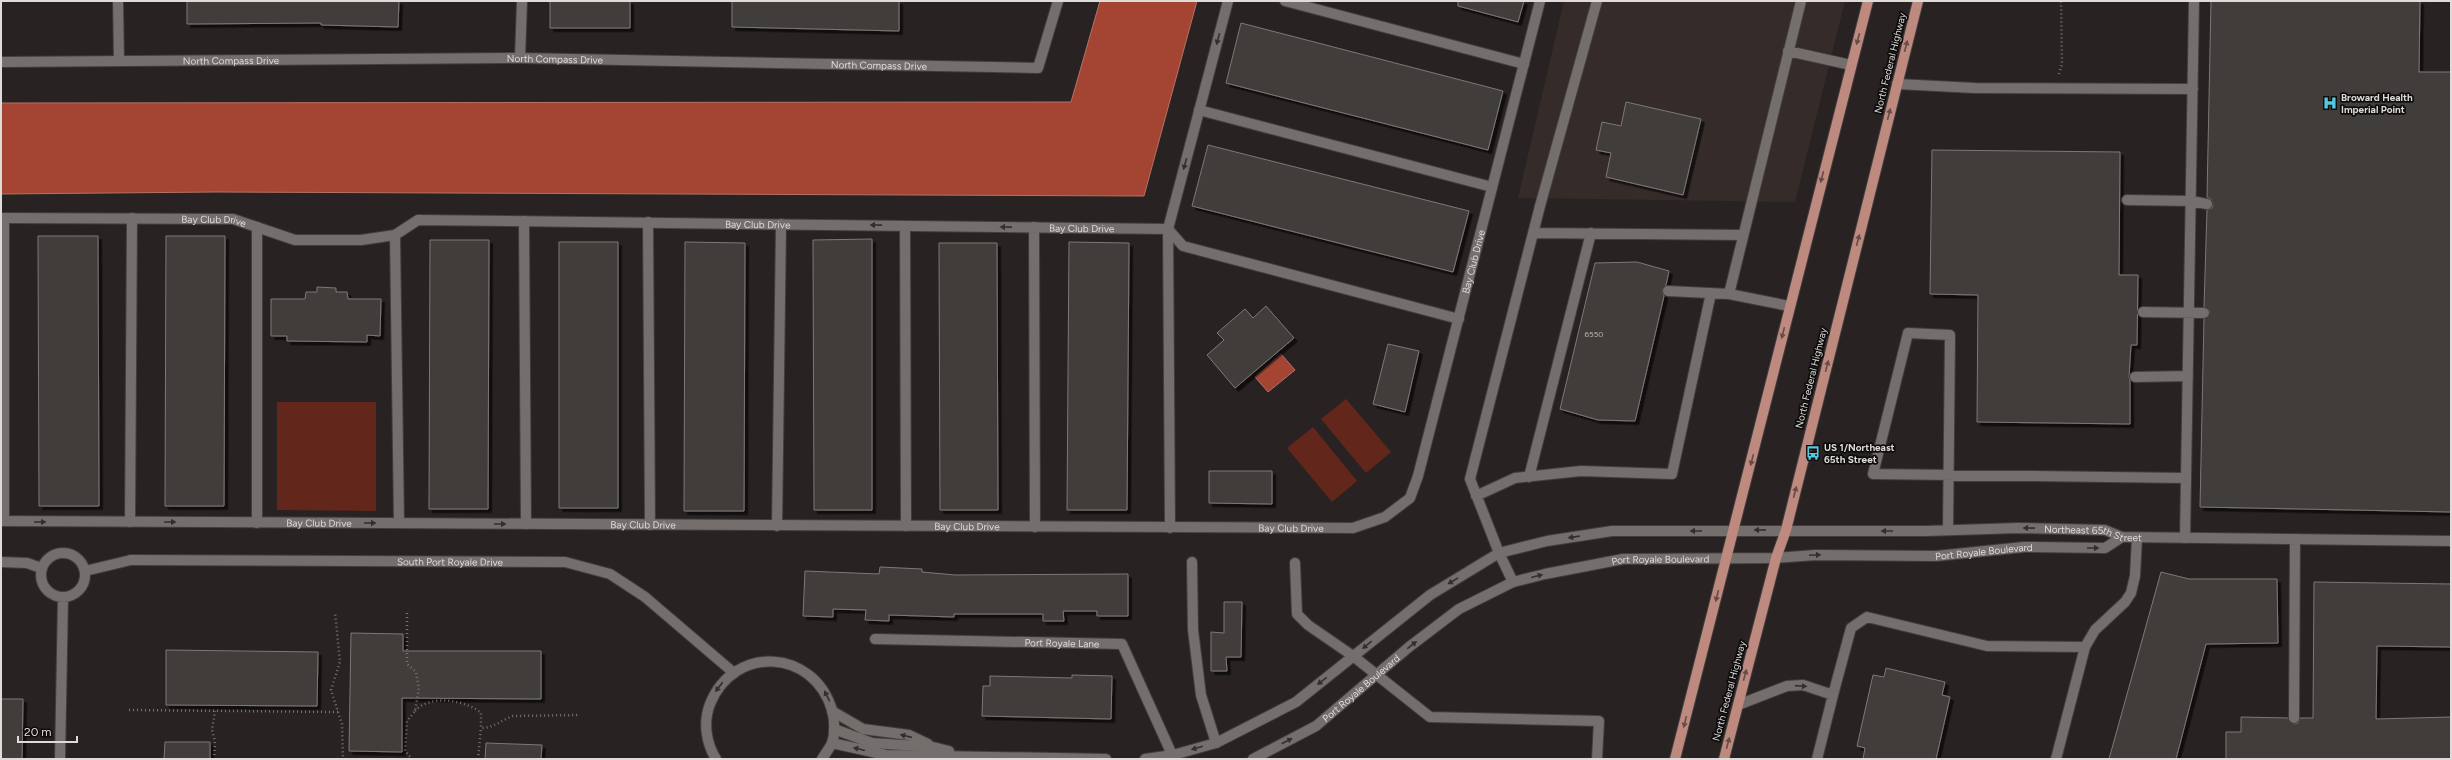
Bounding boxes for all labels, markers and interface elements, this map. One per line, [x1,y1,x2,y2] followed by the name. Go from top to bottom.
[1871,11,1909,115] street label: North Federal Highway
[1214,32,1220,45] one-way arrow
[1855,33,1861,45] one-way arrow
[1904,40,1910,52] one-way arrow
[507,51,604,66] street label: North Compass Drive
[183,53,280,67] street label: North Compass Drive
[831,57,928,72] street label: North Compass Drive
[2341,91,2413,116] place label: Broward Health Imperial Point
[2322,95,2338,111] hospital icon: Broward Health Imperial Point
[1887,107,1893,120] one-way arrow
[1182,159,1188,171] one-way arrow
[1819,171,1825,183] one-way arrow
[181,212,249,230] street label: Bay Club Drive
[725,217,791,231] street label: Bay Club Drive
[1049,221,1115,235] street label: Bay Club Drive
[869,222,882,228] one-way arrow
[1000,223,1012,230] one-way arrow
[1459,228,1488,295] street label: Bay Club Drive
[1855,233,1861,245] one-way arrow
[1792,326,1830,430] street label: North Federal Highway
[1779,327,1785,339] one-way arrow
[1585,329,1603,339] house number: 6550
[1824,360,1830,372] one-way arrow
[1824,441,1895,466] place label: US 1/Northeast 65th Street
[1805,445,1821,461] bus stop icon: US 1/Northeast 65th Street
[1749,454,1755,466] one-way arrow
[1792,486,1798,498] one-way arrow
[286,516,352,529] street label: Bay Club Drive
[610,518,676,531] street label: Bay Club Drive
[34,519,47,525] one-way arrow
[164,519,177,525] one-way arrow
[934,519,1000,533] street label: Bay Club Drive
[364,520,377,526] one-way arrow
[494,521,507,527] one-way arrow
[1258,521,1324,534] street label: Bay Club Drive
[2044,522,2142,544] street label: Northeast 65th Street
[2022,525,2035,531] one-way arrow
[1753,527,1766,533] one-way arrow
[1689,528,1702,534] one-way arrow
[1880,528,1893,534] one-way arrow
[1567,534,1580,540] one-way arrow
[1934,540,2033,563] street label: Port Royale Boulevard
[2087,545,2100,551] one-way arrow
[1610,552,1709,568] street label: Port Royale Boulevard
[1809,552,1822,558] one-way arrow
[397,555,504,568] street label: South Port Royale Drive
[1531,573,1543,579] one-way arrow
[1447,577,1459,584] one-way arrow
[1714,590,1720,602] one-way arrow
[1024,636,1100,650] street label: Port Royale Lane
[1709,639,1749,743] street label: North Federal Highway
[1407,640,1418,649] one-way arrow
[1361,641,1372,650] one-way arrow
[1319,651,1403,725] street label: Port Royale Boulevard
[1743,669,1749,682] one-way arrow
[1317,676,1328,685] one-way arrow
[715,682,723,693] one-way arrow
[1795,683,1808,690] one-way arrow
[824,690,830,702] one-way arrow
[1681,716,1687,728] one-way arrow
[18,718,77,744] scale bar
[24,725,52,739] text: 20 m
[900,732,913,738] one-way arrow
[1282,737,1293,744] one-way arrow
[1725,737,1731,749] one-way arrow
[853,745,865,751] one-way arrow
[1190,746,1203,752] one-way arrow

